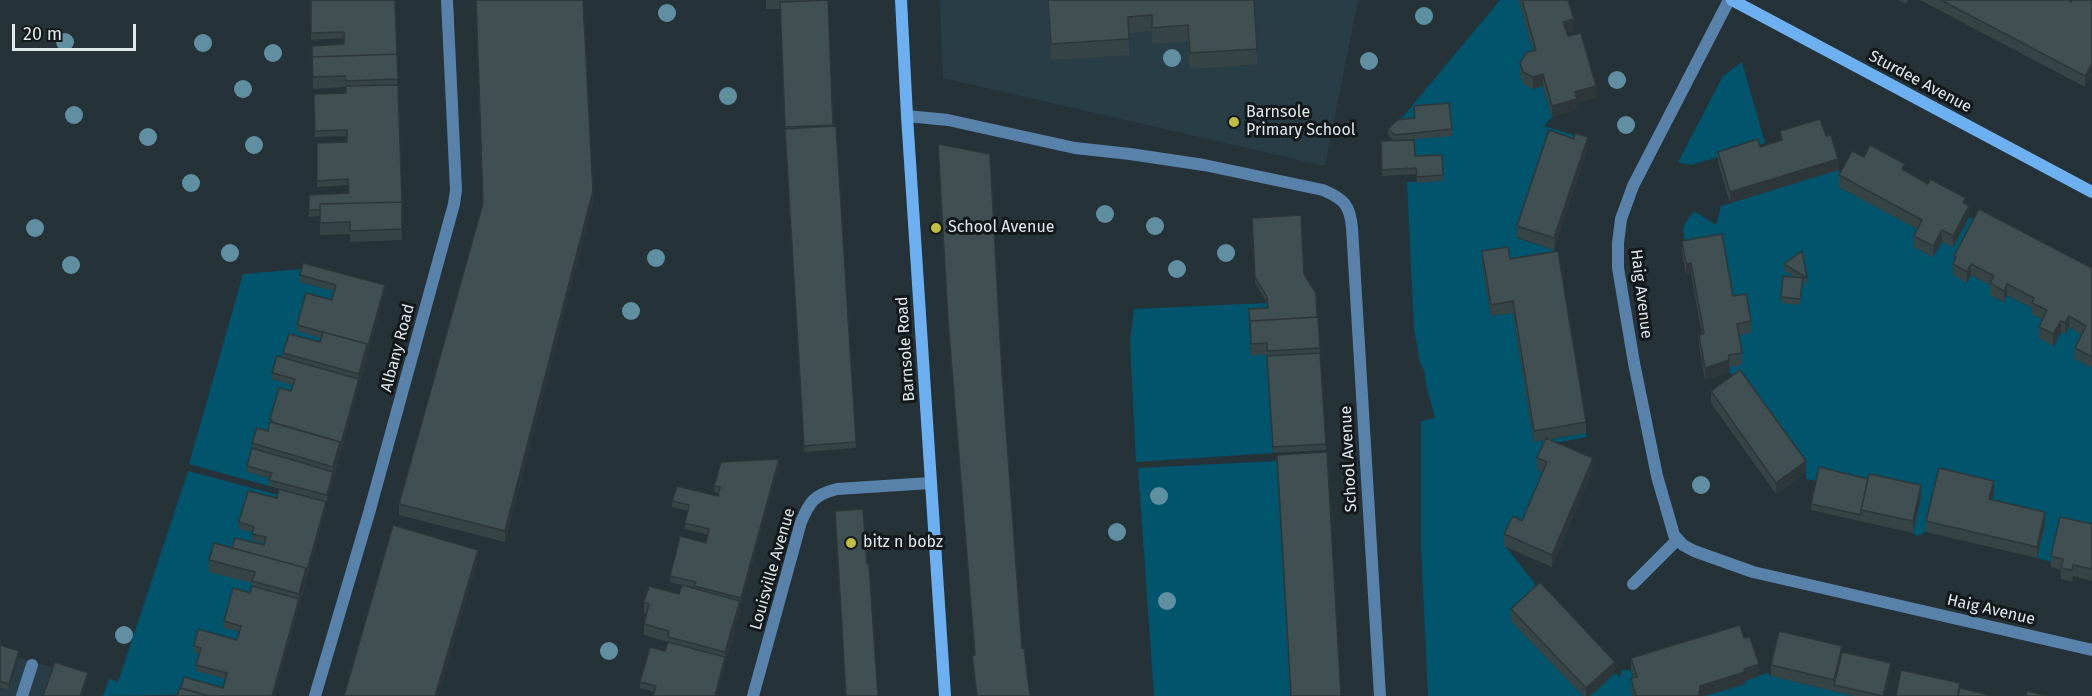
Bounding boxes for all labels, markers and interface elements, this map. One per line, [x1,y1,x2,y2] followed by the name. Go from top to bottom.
[15,12,140,50] scale bar
[23,23,62,45] text: 20 m
[1865,47,1975,117] street label: Sturdee Avenue
[1246,103,1355,141] place label: Barnsole Primary School
[1227,115,1241,129] marker: Barnsole Primary School
[948,218,1054,238] place label: School Avenue
[929,221,943,235] marker: School Avenue
[1626,248,1656,340] street label: Haig Avenue
[893,296,919,402] street label: Barnsole Road
[377,302,419,394] street label: Albany Road
[1337,405,1361,513] street label: School Avenue
[746,506,800,632] street label: Louisville Avenue
[863,533,943,553] place label: bitz n bobz
[844,536,858,550] marker: bitz n bobz
[1945,591,2037,629] street label: Haig Avenue

